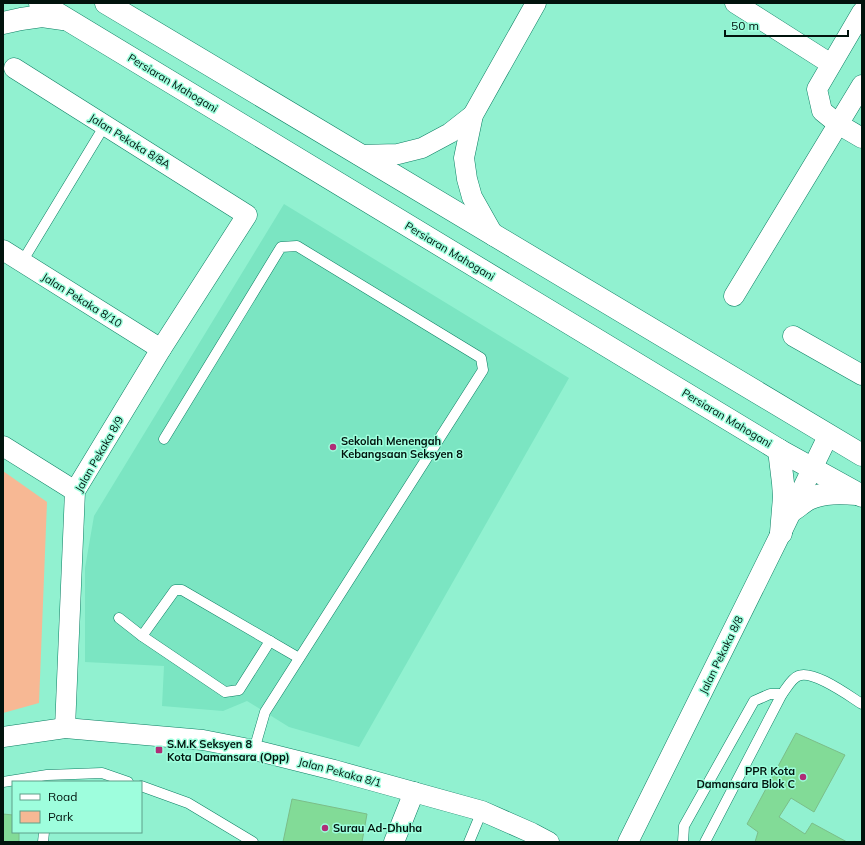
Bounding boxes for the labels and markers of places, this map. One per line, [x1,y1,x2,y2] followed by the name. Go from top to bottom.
[341,434,463,461] place label: Sekolah Menengah Kebangsaan Seksyen 8
[328,442,338,452] marker: Sekolah Menengah Kebangsaan Seksyen 8
[167,737,290,764] place label: S.M.K Seksyen 8 Kota Damansara (Opp)
[154,745,164,755] marker: S.M.K Seksyen 8 Kota Damansara (Opp)
[696,764,795,791] place label: PPR Kota Damansara Blok C
[798,772,808,782] marker: PPR Kota Damansara Blok C
[333,821,422,835] place label: Surau Ad-Dhuha
[320,823,330,833] marker: Surau Ad-Dhuha

